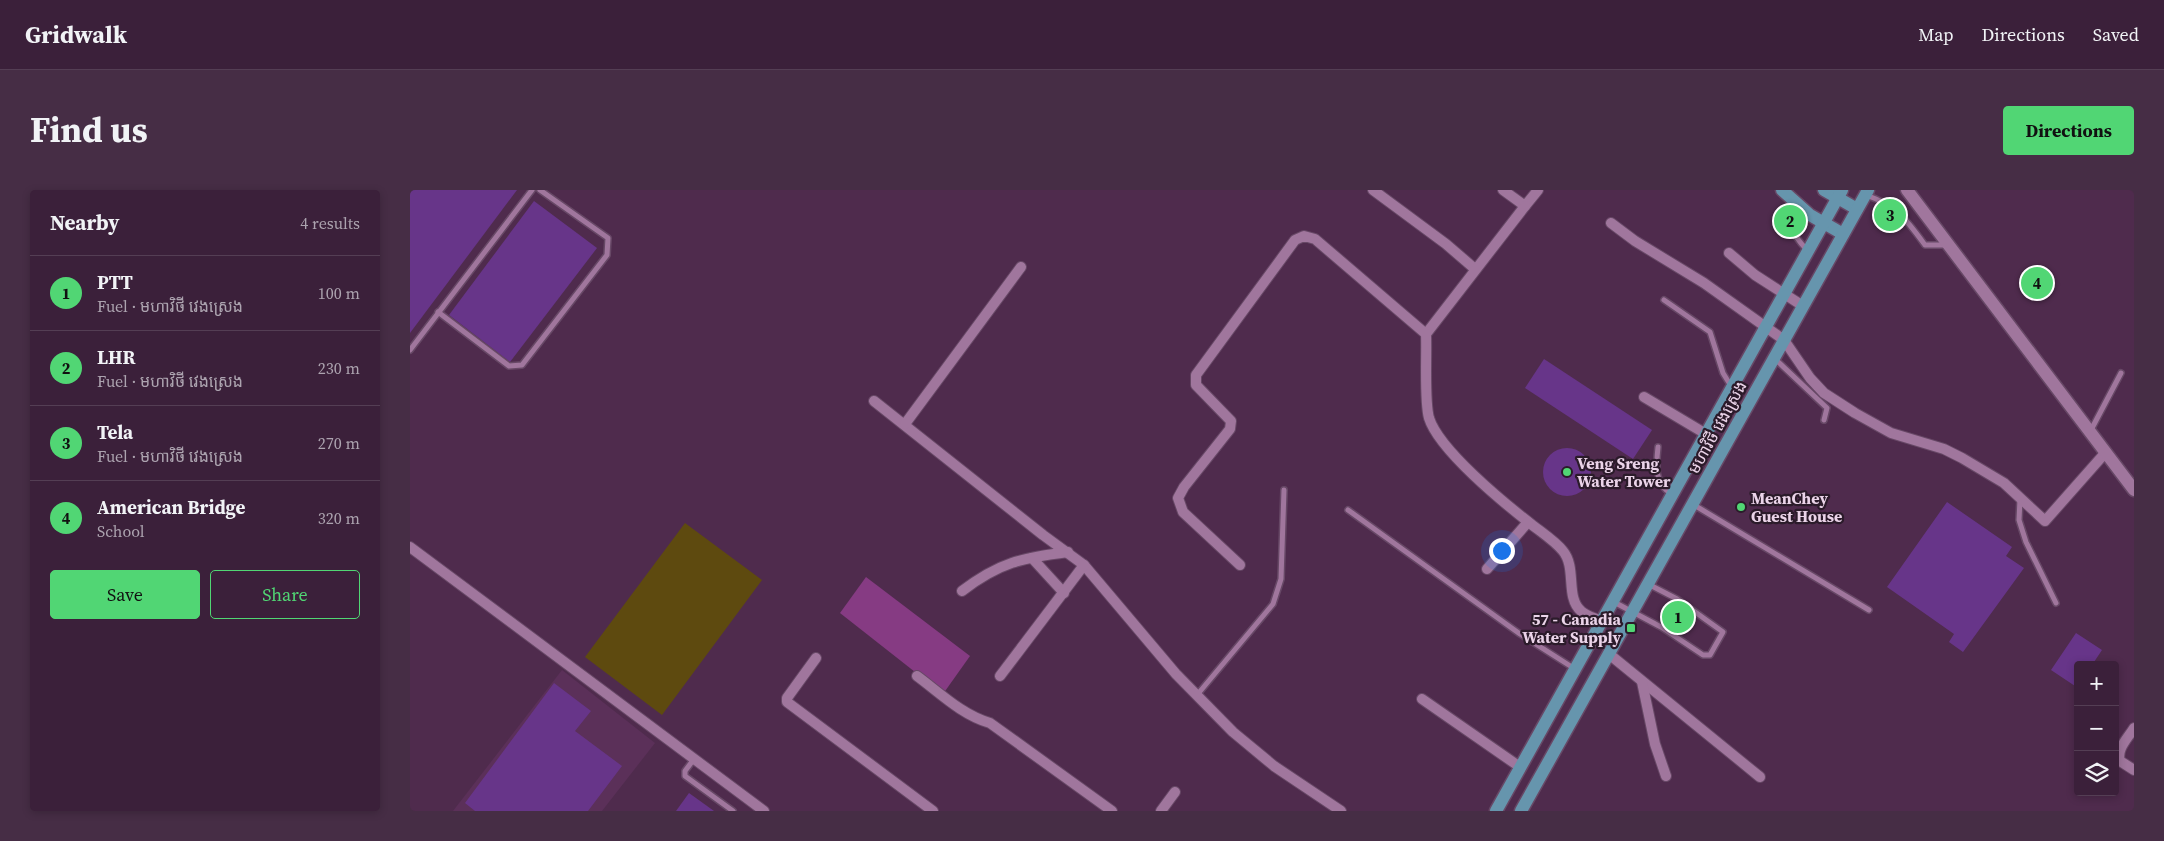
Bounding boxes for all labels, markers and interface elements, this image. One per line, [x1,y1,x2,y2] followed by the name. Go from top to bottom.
[25,18,127,51] text: Gridwalk
[1918,22,1954,47] text: Map
[1982,22,2065,47] text: Directions
[2093,22,2139,47] text: Saved
[30,106,148,154] text: Find us
[2003,106,2134,155] button: Directions
[1874,196,1906,234] pin: 3
[1774,202,1806,240] pin: 2
[50,208,120,237] text: Nearby
[300,212,360,234] text: 4 results
[2021,264,2053,302] pin: 4
[97,269,133,295] text: PTT
[62,282,70,304] text: 1
[318,282,360,304] text: 100 m
[97,295,243,317] text: Fuel · មហាវិថី វេងស្រេង
[97,344,135,370] text: LHR
[62,357,70,379] text: 2
[318,357,360,379] text: 230 m
[97,370,243,392] text: Fuel · មហាវិថី វេងស្រេង
[1682,377,1752,477] street label: មហាវិថី វេងស្រេង
[97,419,133,445] text: Tela
[62,432,70,454] text: 3
[318,432,360,454] text: 270 m
[97,445,243,467] text: Fuel · មហាវិថី វេងស្រេង
[1577,452,1671,492] place label: Veng Sreng Water Tower
[1561,466,1573,478] marker: Veng Sreng Water Tower
[1751,487,1842,527] place label: MeanChey Guest House
[97,494,245,520] text: American Bridge
[1735,501,1747,513] marker: MeanChey Guest House
[62,507,70,529] text: 4
[318,507,360,529] text: 320 m
[97,520,145,542] text: School
[1489,538,1515,564] your location
[50,570,200,619] button: Save
[210,570,360,619] button: Share
[1662,598,1694,636] pin: 1
[1522,608,1621,648] place label: 57 - Canadia Water Supply
[1625,622,1637,634] marker: 57 - Canadia Water Supply
[2074,661,2119,796] map controls
[2074,661,2119,706] button: +
[2074,706,2119,751] button: −
[2074,751,2119,796] button: layers

